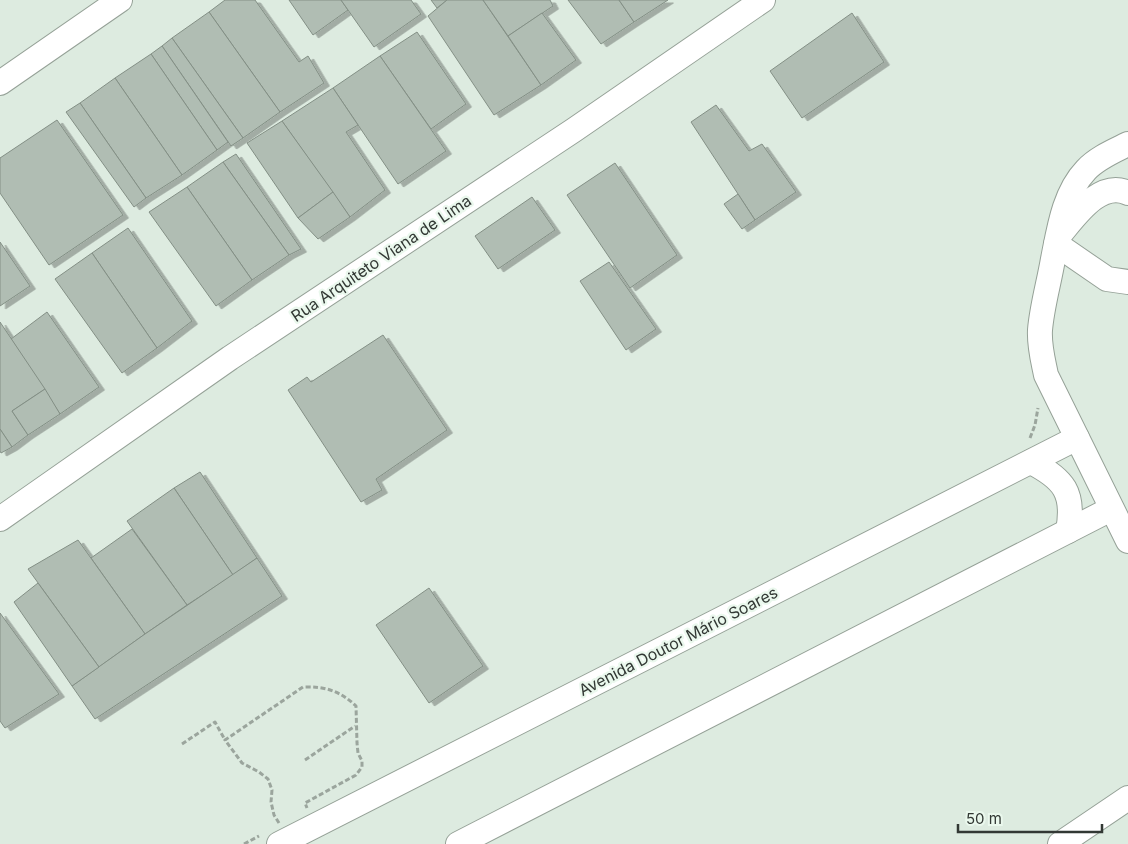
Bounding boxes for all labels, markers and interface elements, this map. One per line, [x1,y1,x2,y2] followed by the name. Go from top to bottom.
[287,190,475,326] street label: Rua Arquiteto Viana de Lima
[575,582,781,700] street label: Avenida Doutor Mário Soares
[958,802,1102,834] scale bar
[966,809,1002,828] text: 50 m

